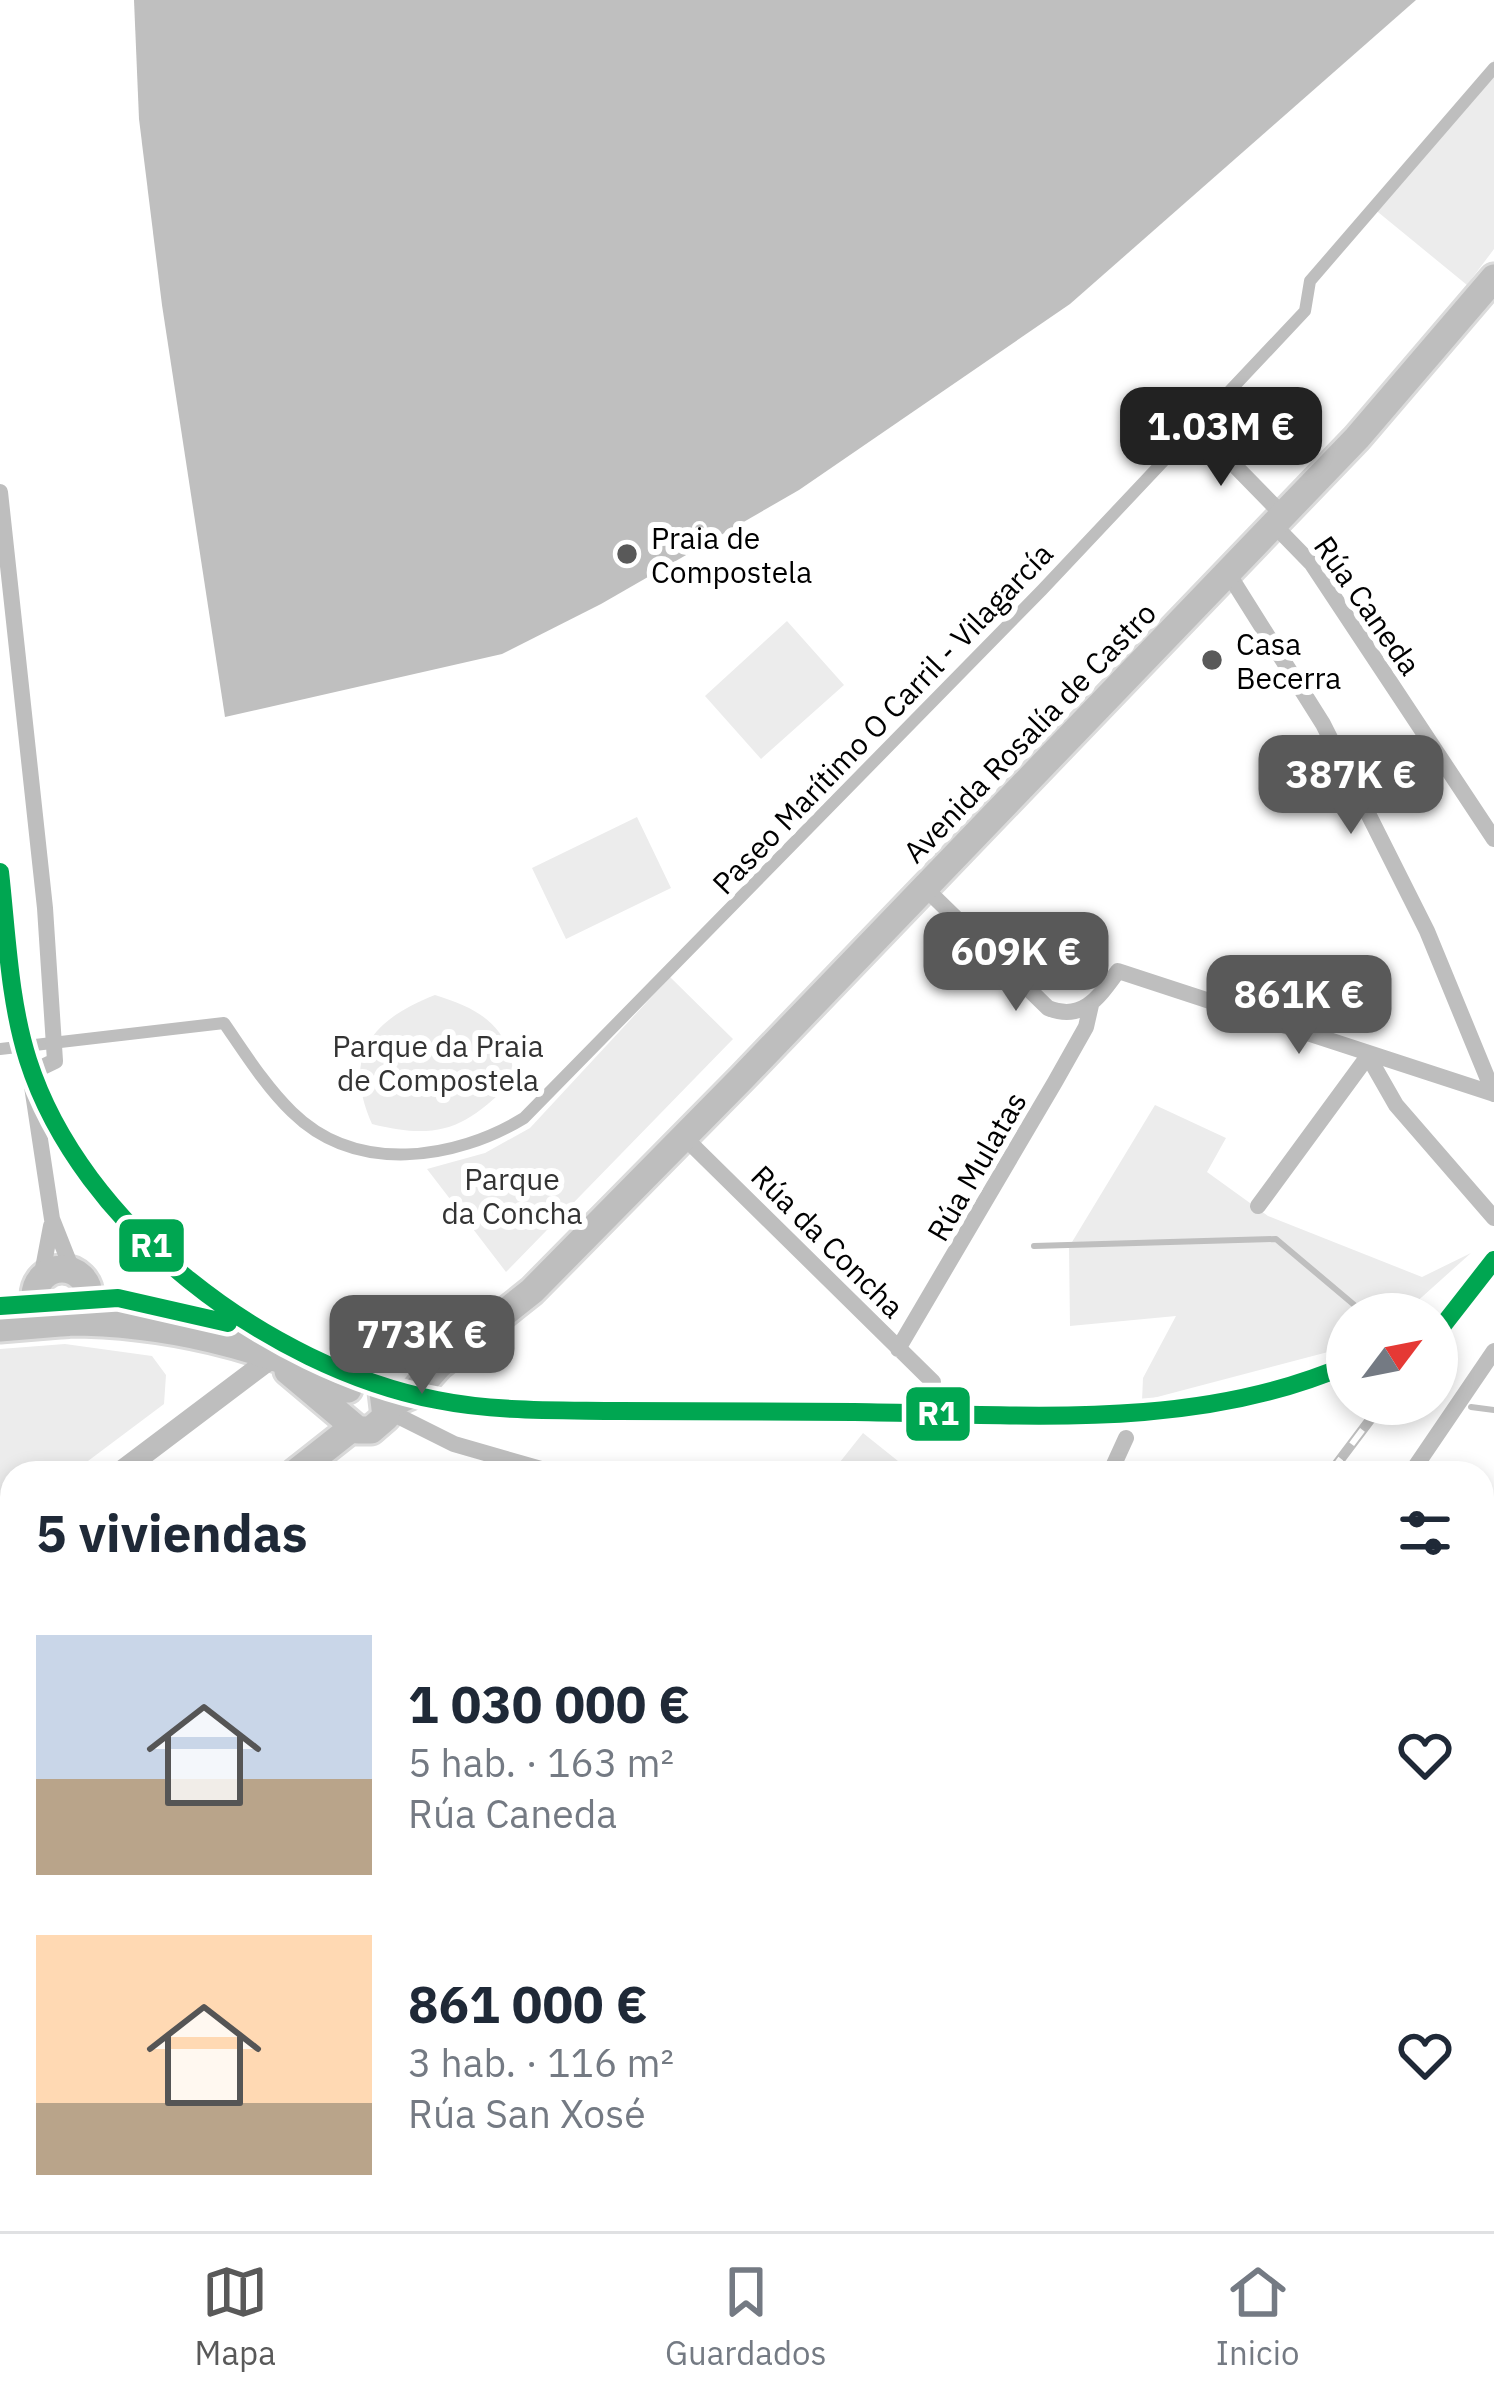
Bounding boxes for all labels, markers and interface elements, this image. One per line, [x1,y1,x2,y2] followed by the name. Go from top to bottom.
[1110,387,1332,489] pin: 1.03M €
[1147,400,1295,451] text: 1.03M €
[651,518,812,591] place label: Praia de Compostela
[1306,528,1430,682] street label: Rúa Caneda
[703,534,1061,902] street label: Paseo Marítimo O Carril - Vilagarcía
[614,541,640,567] marker: Praia de Compostela
[894,593,1164,871] street label: Avenida Rosalía de Castro
[1236,624,1341,697] place label: Casa Becerra
[1199,647,1225,673] marker: Casa Becerra
[1253,735,1449,837] pin: 387K €
[1285,748,1417,799] text: 387K €
[918,912,1114,1014] pin: 609K €
[950,925,1082,976] text: 609K €
[1201,955,1397,1057] pin: 861K €
[1233,968,1365,1019] text: 861K €
[332,1026,544,1099] park label: Parque da Praia de Compostela
[918,1084,1034,1248] street label: Rúa Mulatas
[743,1156,913,1326] street label: Rúa da Concha
[441,1159,583,1232] park label: Parque da Concha
[117,1217,186,1274] line badge: R1
[130,1223,172,1266] text: R1
[1326,1293,1458,1425] north arrow
[1326,1293,1458,1425] map controls
[324,1295,520,1397] pin: 773K €
[356,1308,488,1359] text: 773K €
[904,1385,972,1443] line badge: R1
[917,1391,959,1434] text: R1
[36,1500,307,1566] text: 5 viviendas
[1392,1500,1458,1566] icon: filters
[408,1671,690,1737] text: 1 030 000 €
[132,1683,276,1827] icon: home
[1392,1722,1458,1788] icon: heart
[408,1737,674,1788] text: 5 hab. · 163 m²
[408,1788,617,1839] text: Rúa Caneda
[408,1971,648,2037] text: 861 000 €
[132,1983,276,2127] icon: home
[1392,2022,1458,2088] icon: heart
[408,2037,674,2088] text: 3 hab. · 116 m²
[408,2088,646,2139] text: Rúa San Xosé
[195,2259,276,2374] tab: Mapa
[665,2259,827,2374] tab: Guardados
[1216,2259,1299,2374] tab: Inicio

